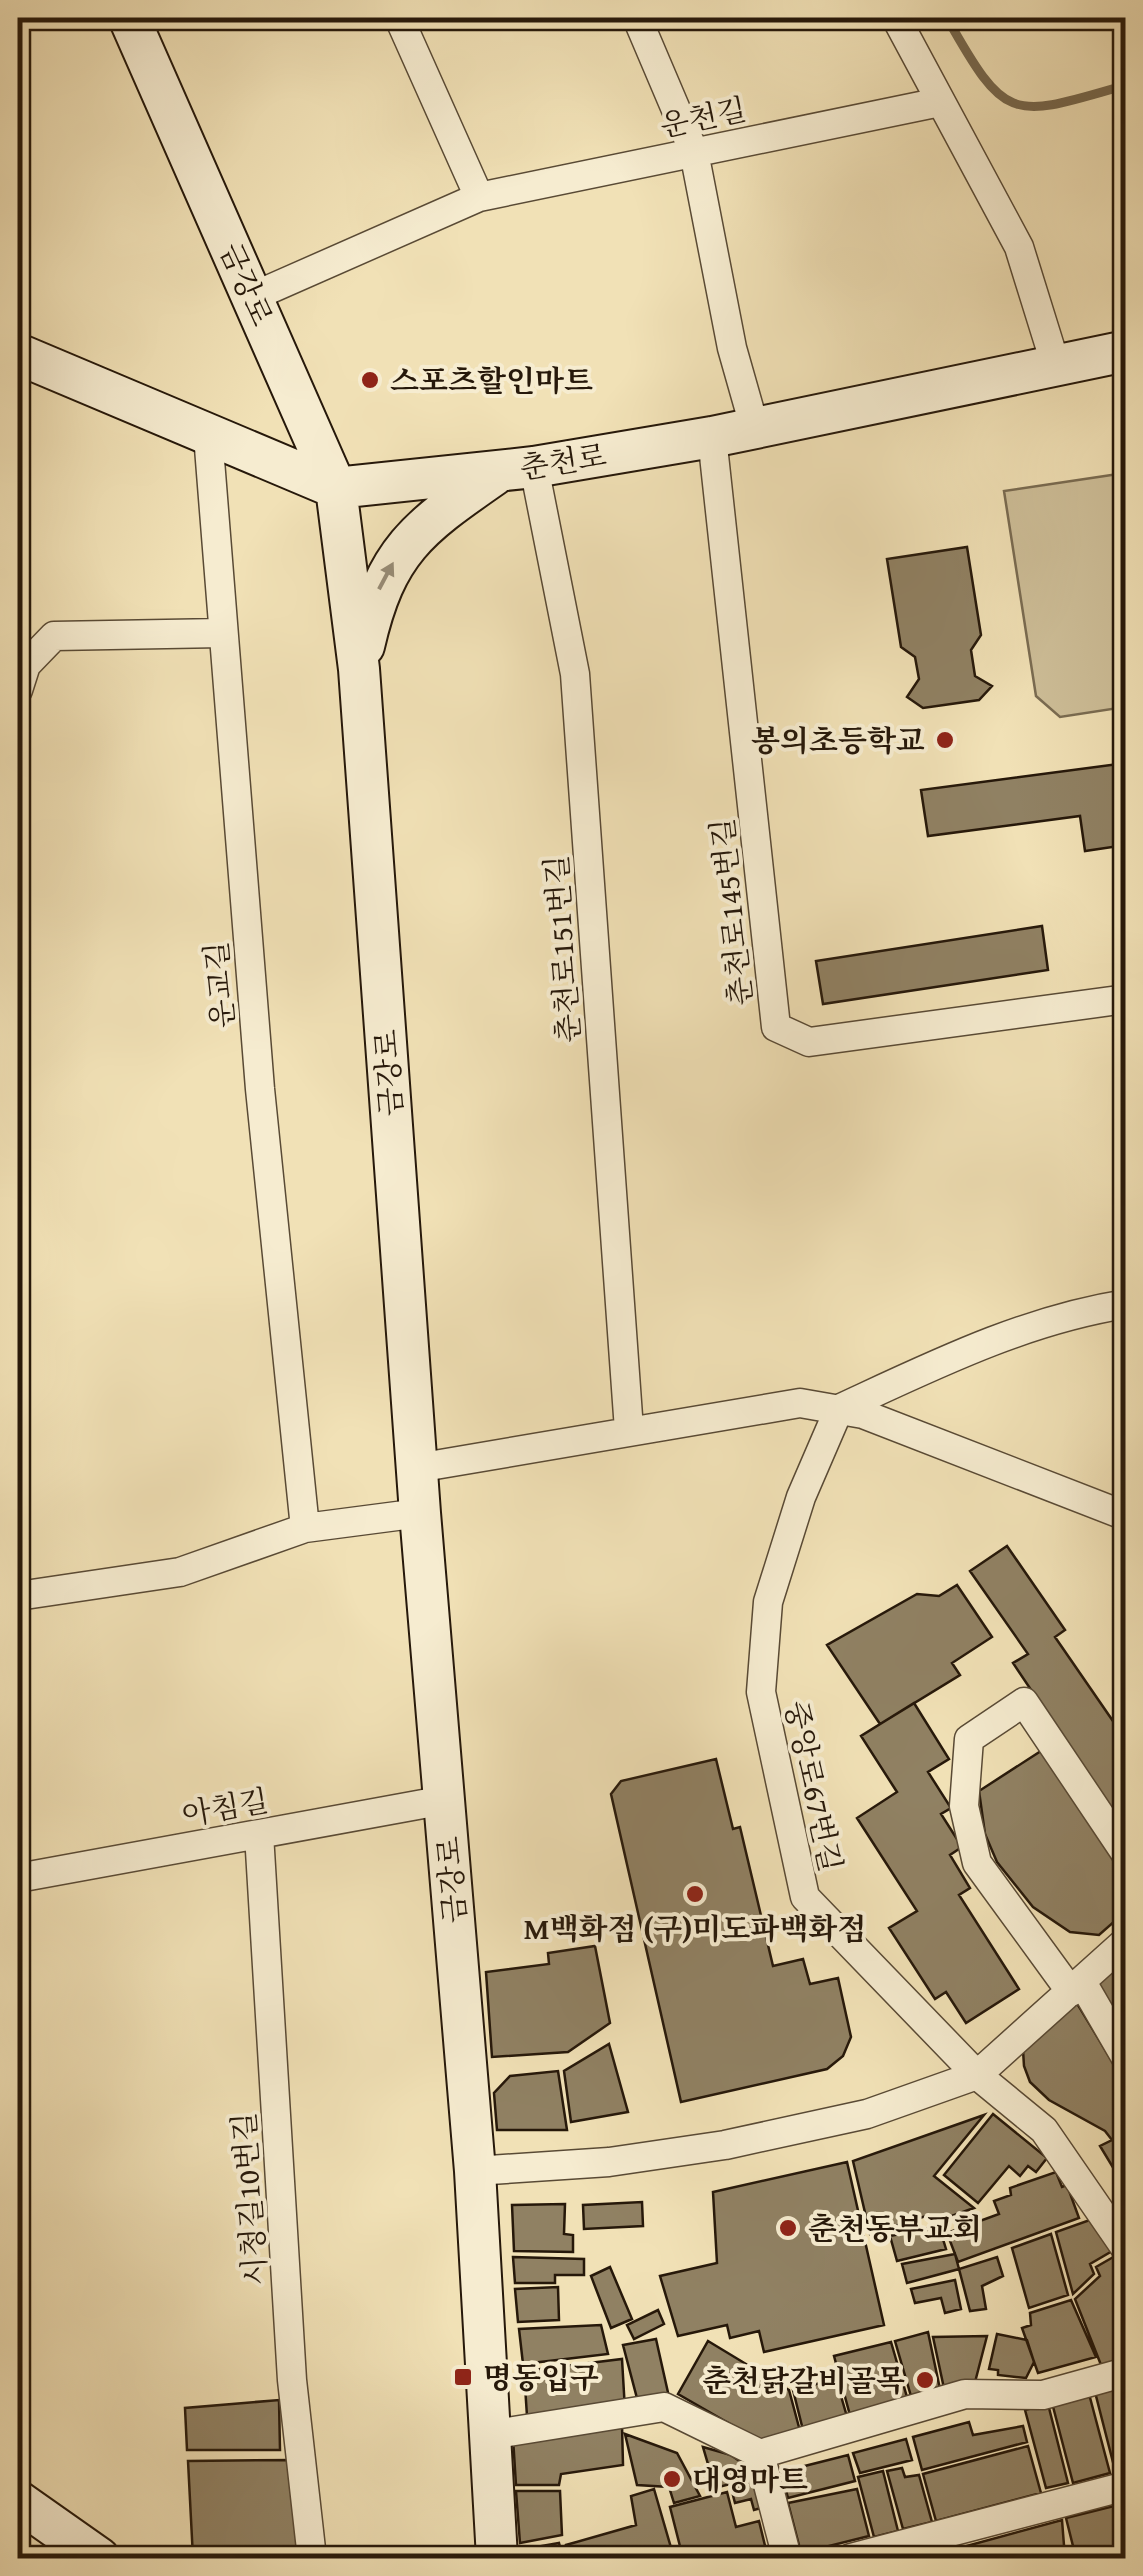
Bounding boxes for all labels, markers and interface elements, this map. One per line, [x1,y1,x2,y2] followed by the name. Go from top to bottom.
[656,86,750,148] street label: 운천길
[209,235,285,333] street label: 금강로
[390,358,593,402] place label: 스포츠할인마트
[359,369,381,391] marker: 스포츠할인마트
[517,432,609,490] street label: 춘천로
[377,562,394,591] one-way arrow
[751,718,925,762] place label: 봉의초등학교
[934,729,956,751] marker: 봉의초등학교
[699,816,763,1008] street label: 춘천로145번길
[533,854,591,1044] street label: 춘천로151번길
[193,940,245,1030] street label: 운교길
[363,1028,413,1118] street label: 금강로
[774,1696,854,1876] street label: 중앙로67번길
[178,1778,272,1836] street label: 아침길
[425,1835,477,1925] street label: 금강로
[684,1883,706,1905] marker: M백화점 (구)미도파백화점
[524,1906,866,1950] place label: M백화점 (구)미도파백화점
[221,2111,277,2287] street label: 시청길10번길
[808,2206,982,2250] place label: 춘천동부교회
[777,2217,799,2239] marker: 춘천동부교회
[483,2355,599,2399] place label: 명동입구
[702,2358,905,2402] place label: 춘천닭갈비골목
[452,2366,474,2388] marker: 명동입구
[914,2369,936,2391] marker: 춘천닭갈비골목
[692,2457,808,2501] place label: 대영마트
[661,2468,683,2490] marker: 대영마트

